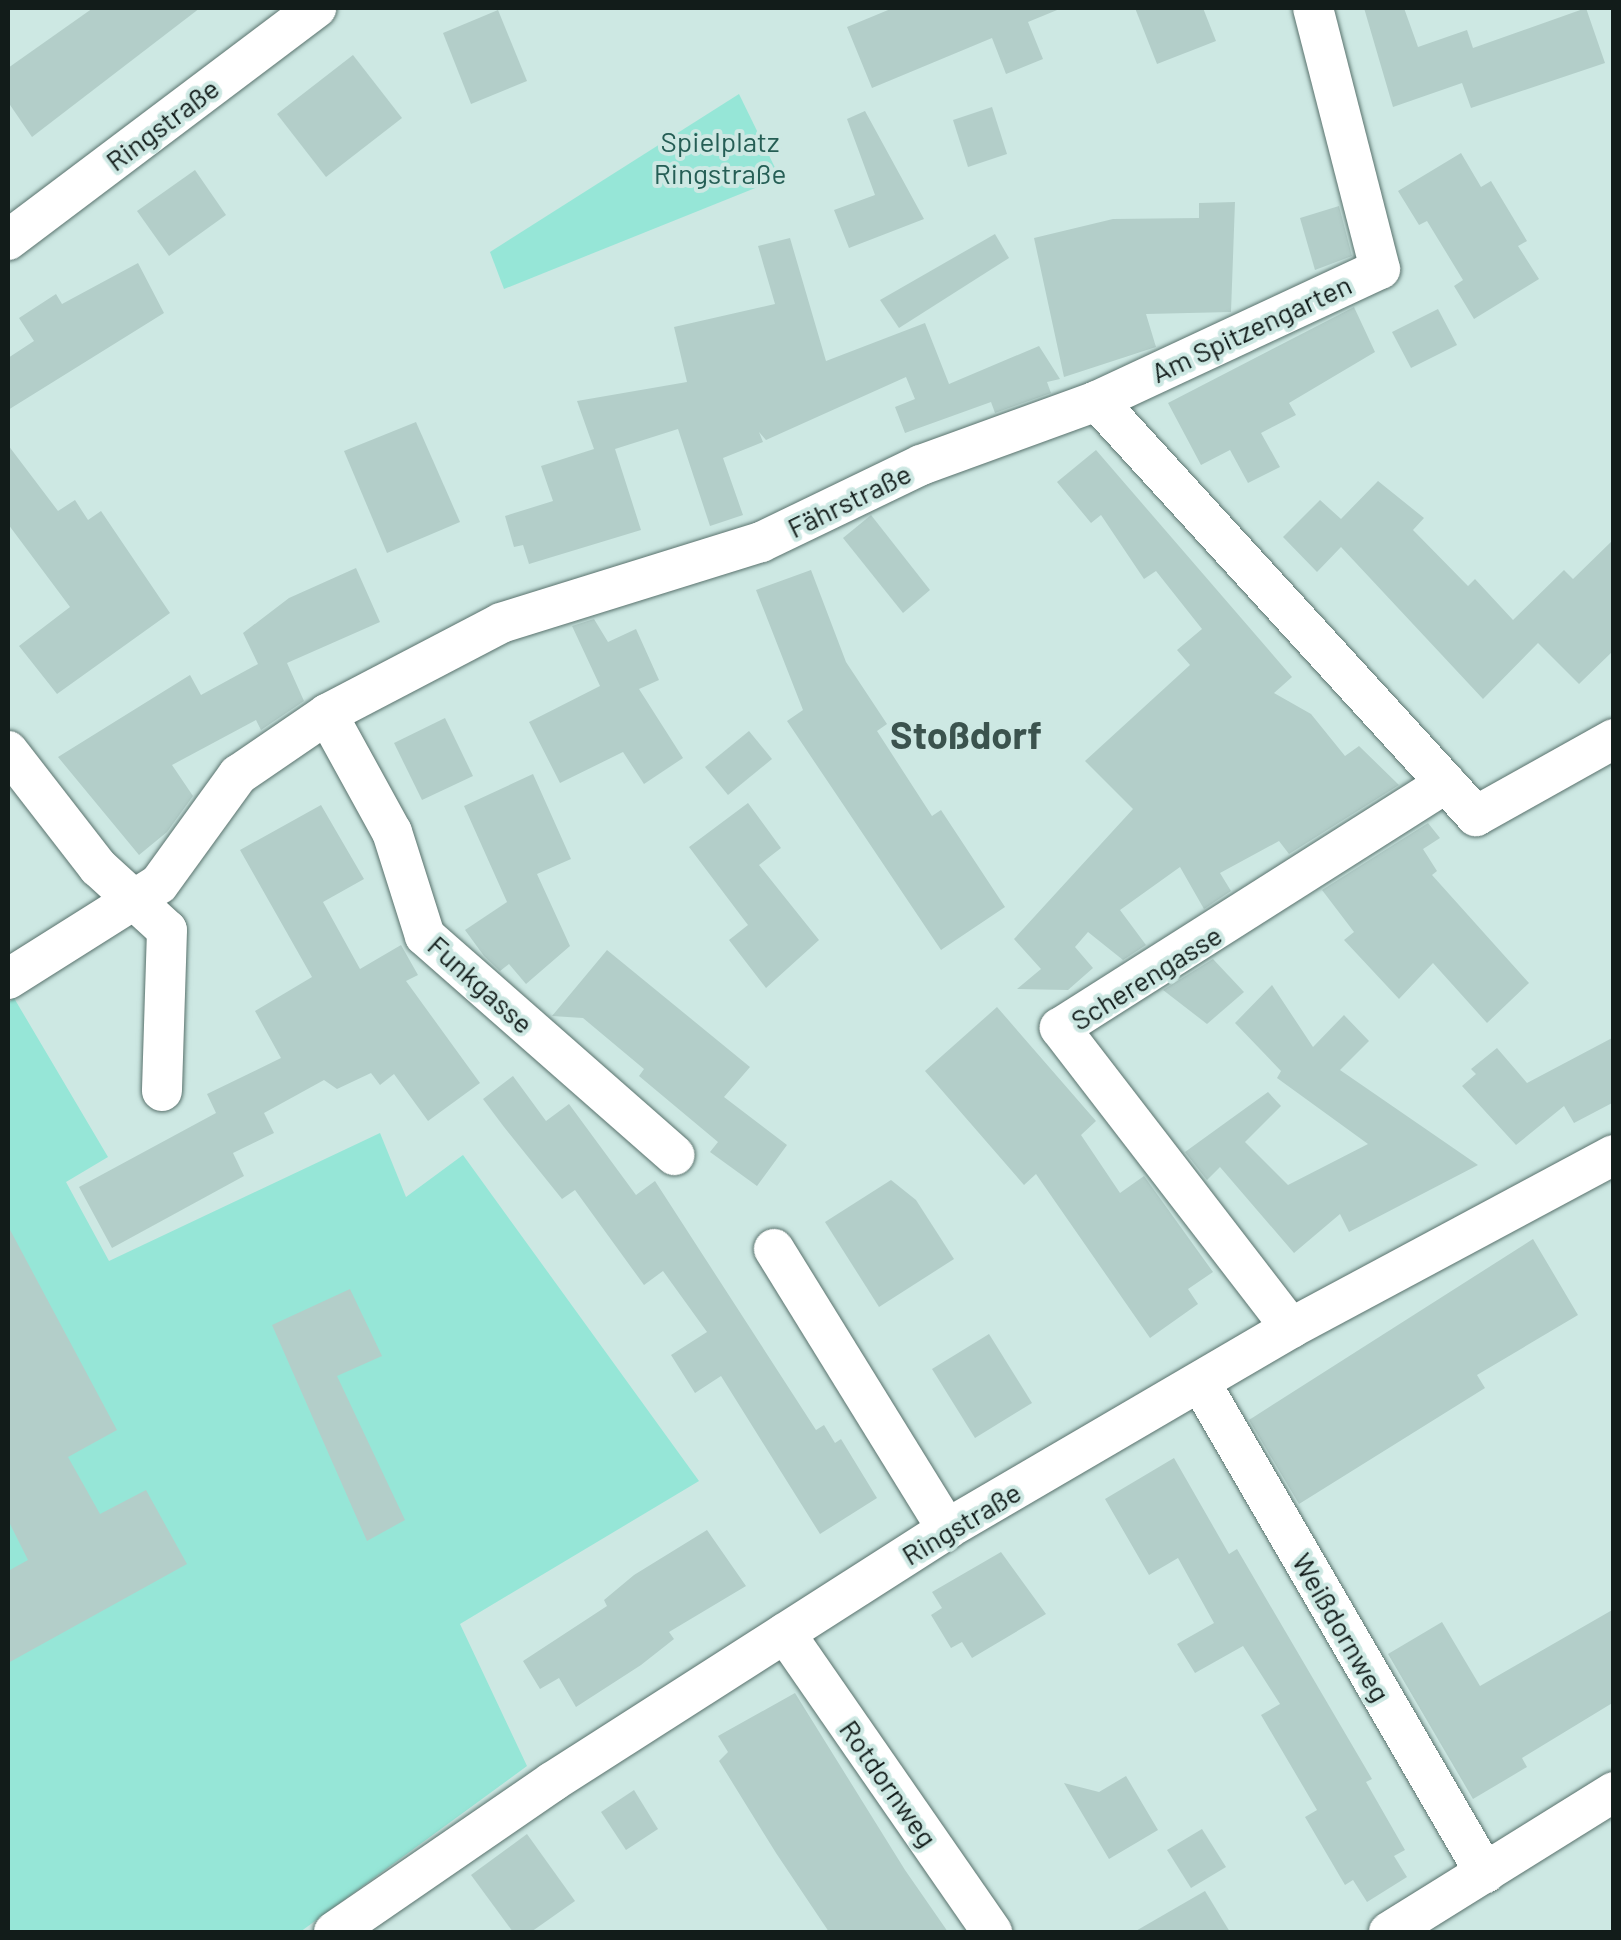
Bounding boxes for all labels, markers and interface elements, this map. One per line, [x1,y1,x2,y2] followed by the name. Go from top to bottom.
[99,71,225,177] street label: Ringstraße
[654,124,786,190] park label: Spielplatz Ringstraße
[1146,267,1356,389] street label: Am Spitzengarten
[782,456,916,544] street label: Fährstraße
[890,712,1042,758] district label: Stoßdorf
[1064,917,1228,1037] street label: Scherengasse
[421,928,541,1040] street label: Funkgasse
[895,1474,1027,1572] street label: Ringstraße
[1286,1547,1398,1707] street label: Weißdornweg
[833,1713,945,1853] street label: Rotdornweg

